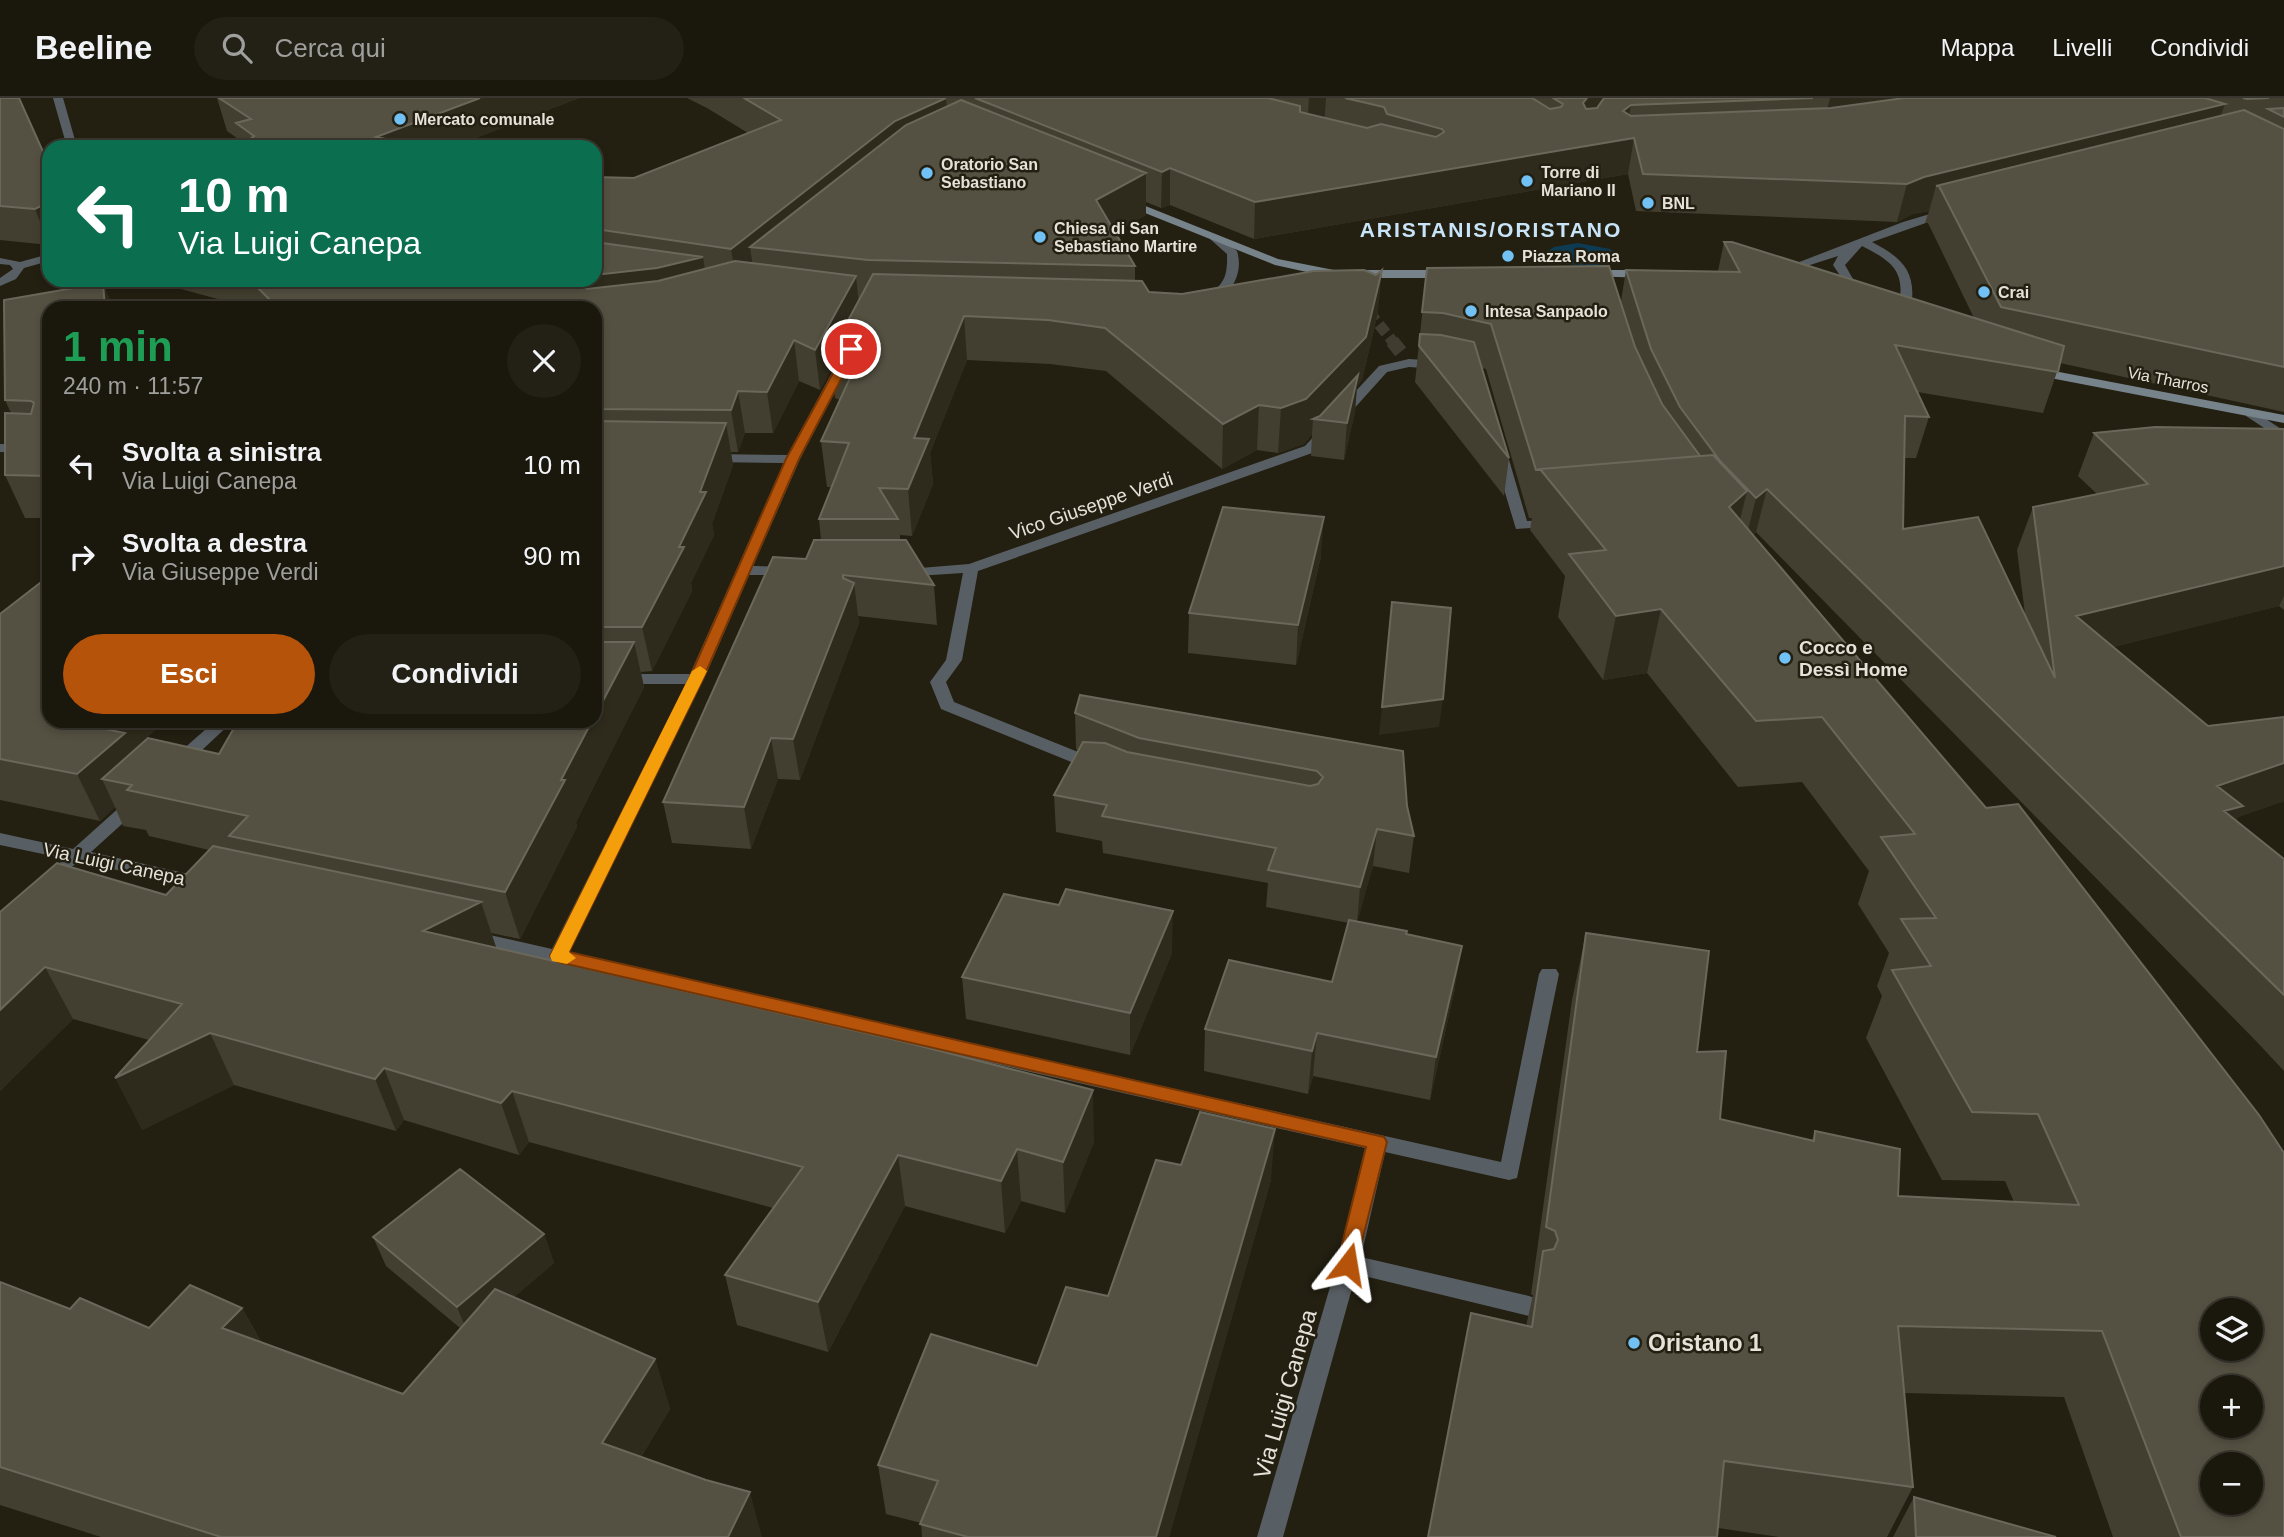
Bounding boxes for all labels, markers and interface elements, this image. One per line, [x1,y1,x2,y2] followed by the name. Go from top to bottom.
[194,17,684,80] search box
[35,29,152,66] text: Beeline
[218,29,256,67] icon: search
[274,33,386,63] text: Cerca qui
[1941,34,2014,61] text: Mappa
[2052,34,2112,61] text: Livelli
[2150,34,2249,61] text: Condividi
[392,111,408,127] marker: Mercato comunale
[414,111,555,128] place label: Mercato comunale
[941,156,1038,191] place label: Oratorio San Sebastiano
[1541,164,1616,199] place label: Torre di Mariano II
[919,165,935,181] marker: Oratorio San Sebastiano
[63,168,154,259] icon: left
[178,168,290,222] text: 10 m
[1519,173,1535,189] marker: Torre di Mariano II
[1640,195,1656,211] marker: BNL
[1662,195,1695,212] place label: BNL
[1360,218,1622,241] district label: ARISTANIS/ORISTANO
[1054,220,1197,255] place label: Chiesa di San Sebastiano Martire
[178,225,421,261] text: Via Luigi Canepa
[1032,229,1048,245] marker: Chiesa di San Sebastiano Martire
[1500,248,1516,264] marker: Piazza Roma
[1522,248,1620,265] place label: Piazza Roma
[1976,284,1992,300] marker: Crai
[1998,284,2029,301] place label: Crai
[1463,303,1479,319] marker: Intesa Sanpaolo
[1485,303,1608,320] place label: Intesa Sanpaolo
[821,319,881,379] pin
[63,323,173,370] text: 1 min
[507,324,581,398] button: close
[832,330,870,368] icon: arrive
[2126,364,2210,396] street label: Via Tharros
[63,373,203,399] text: 240 m · 11:57
[122,437,321,467] text: Svolta a sinistra
[63,447,101,485] icon: left
[523,450,581,480] text: 10 m
[122,468,297,494] text: Via Luigi Canepa
[1006,468,1176,544] street label: Vico Giuseppe Verdi
[122,528,307,558] text: Svolta a destra
[63,538,101,576] icon: right
[523,541,581,571] text: 90 m
[122,559,319,585] text: Via Giuseppe Verdi
[63,634,315,714] button: Esci
[329,634,581,714] button: Condividi
[1799,637,1908,680] place label: Cocco e Dessì Home
[1777,650,1793,666] marker: Cocco e Dessì Home
[41,839,187,889] street label: Via Luigi Canepa
[1311,1227,1385,1301] position arrow
[2200,1298,2263,1515] map controls
[2200,1298,2263,1361] button: layers
[1248,1306,1322,1482] street label: Via Luigi Canepa
[1648,1330,1762,1356] place label: Oristano 1
[1626,1335,1642,1351] marker: Oristano 1
[2200,1375,2263,1438] button: +
[2200,1452,2263,1515] button: −

